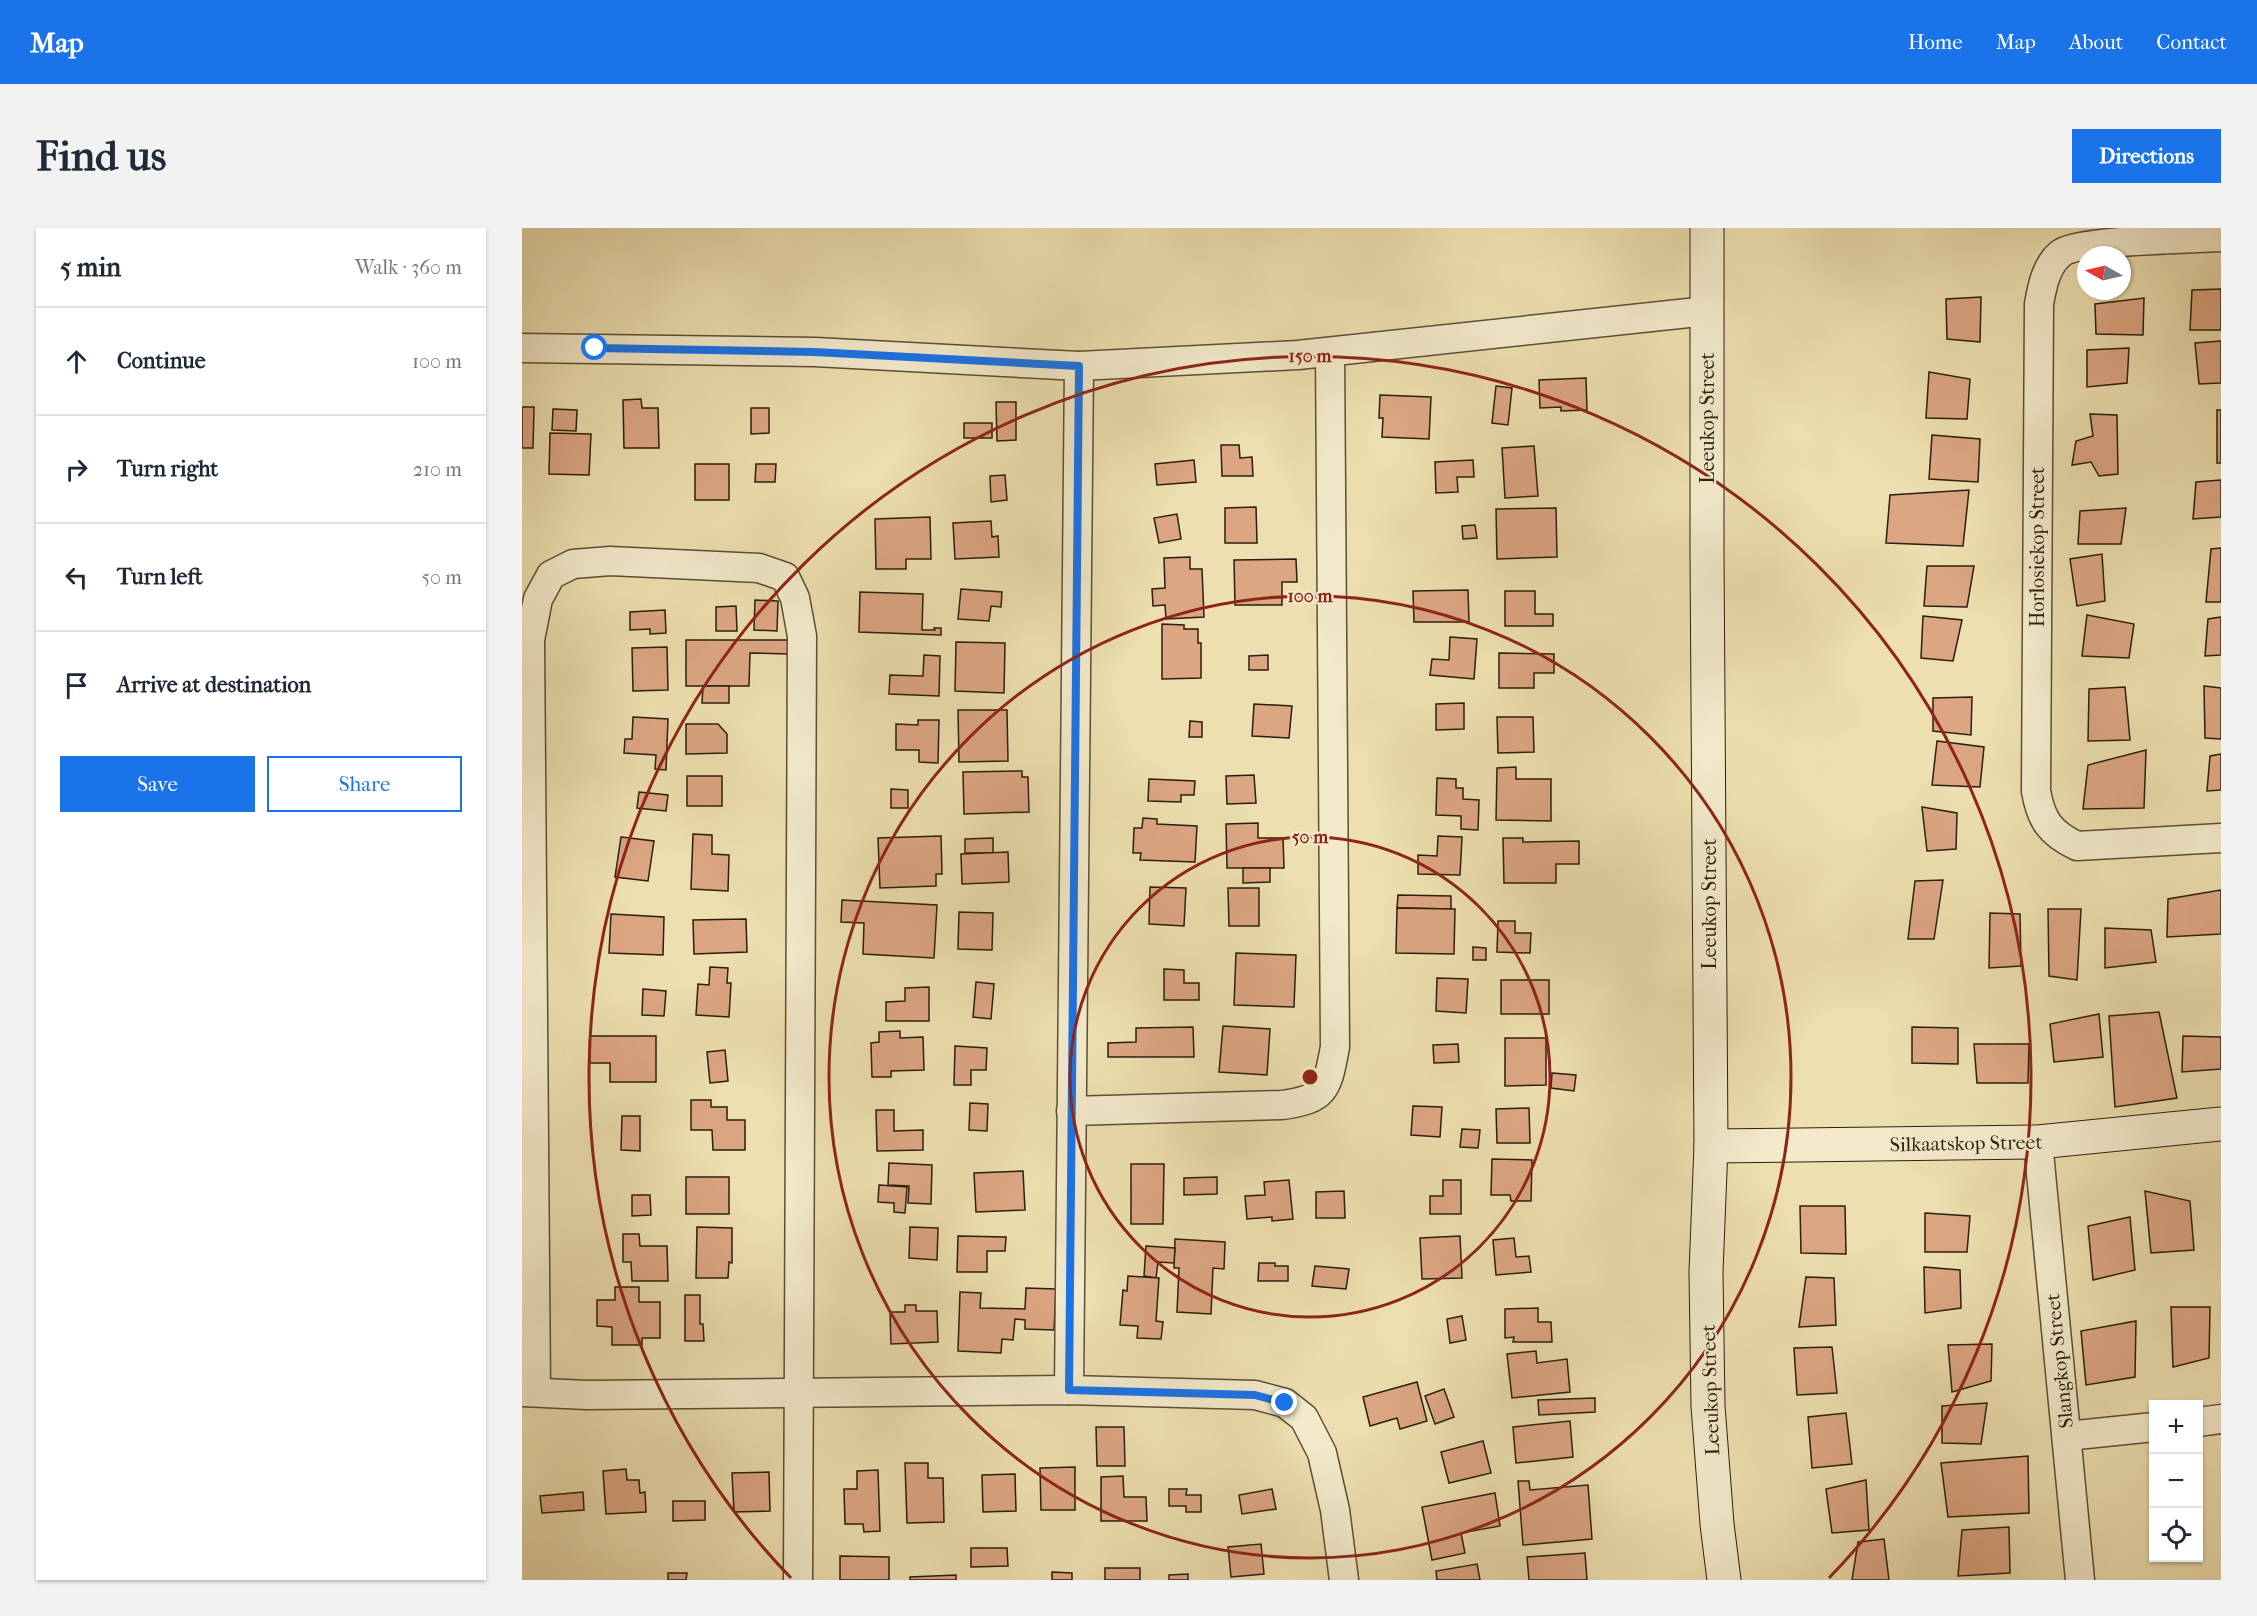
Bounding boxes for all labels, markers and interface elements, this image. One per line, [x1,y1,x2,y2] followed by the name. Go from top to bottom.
[30,26,84,59] text: Map
[1908,30,1963,54] text: Home
[1996,30,2036,54] text: Map
[2069,30,2123,54] text: About
[2156,30,2227,54] text: Contact
[2072,129,2221,183] button: Directions
[36,132,166,181] text: Find us
[2077,246,2131,300] north arrow
[60,252,121,283] text: 5 min
[355,256,462,279] text: Walk · 360 m
[581,334,607,360] route start
[60,345,93,378] icon: ahead
[1289,346,1332,367] text: 150 m
[117,348,206,374] text: Continue
[412,350,462,373] text: 100 m
[1696,352,1719,484] street label: Leeukop Street
[60,453,93,486] icon: right
[117,456,218,482] text: Turn right
[413,458,462,481] text: 210 m
[2026,467,2049,627] street label: Horlosiekop Street
[60,561,93,594] icon: left
[117,564,203,590] text: Turn left
[421,566,462,589] text: 50 m
[1287,586,1334,607] text: 100 m
[60,669,93,702] icon: arrive
[117,672,311,698] text: Arrive at destination
[60,756,255,812] button: Save
[267,756,462,812] button: Share
[1292,827,1329,848] text: 50 m
[1698,838,1721,970] street label: Leeukop Street
[1300,1067,1320,1087] centre of rings
[1889,1131,2043,1156] street label: Silkaatskop Street
[2041,1292,2078,1430] street label: Slangkop Street
[1697,1324,1724,1456] street label: Leeukop Street
[1271,1389,1297,1415] route end
[2149,1400,2203,1562] map controls
[2149,1400,2203,1454] button: +
[2149,1454,2203,1508] button: −
[2149,1508,2203,1562] button: locate

